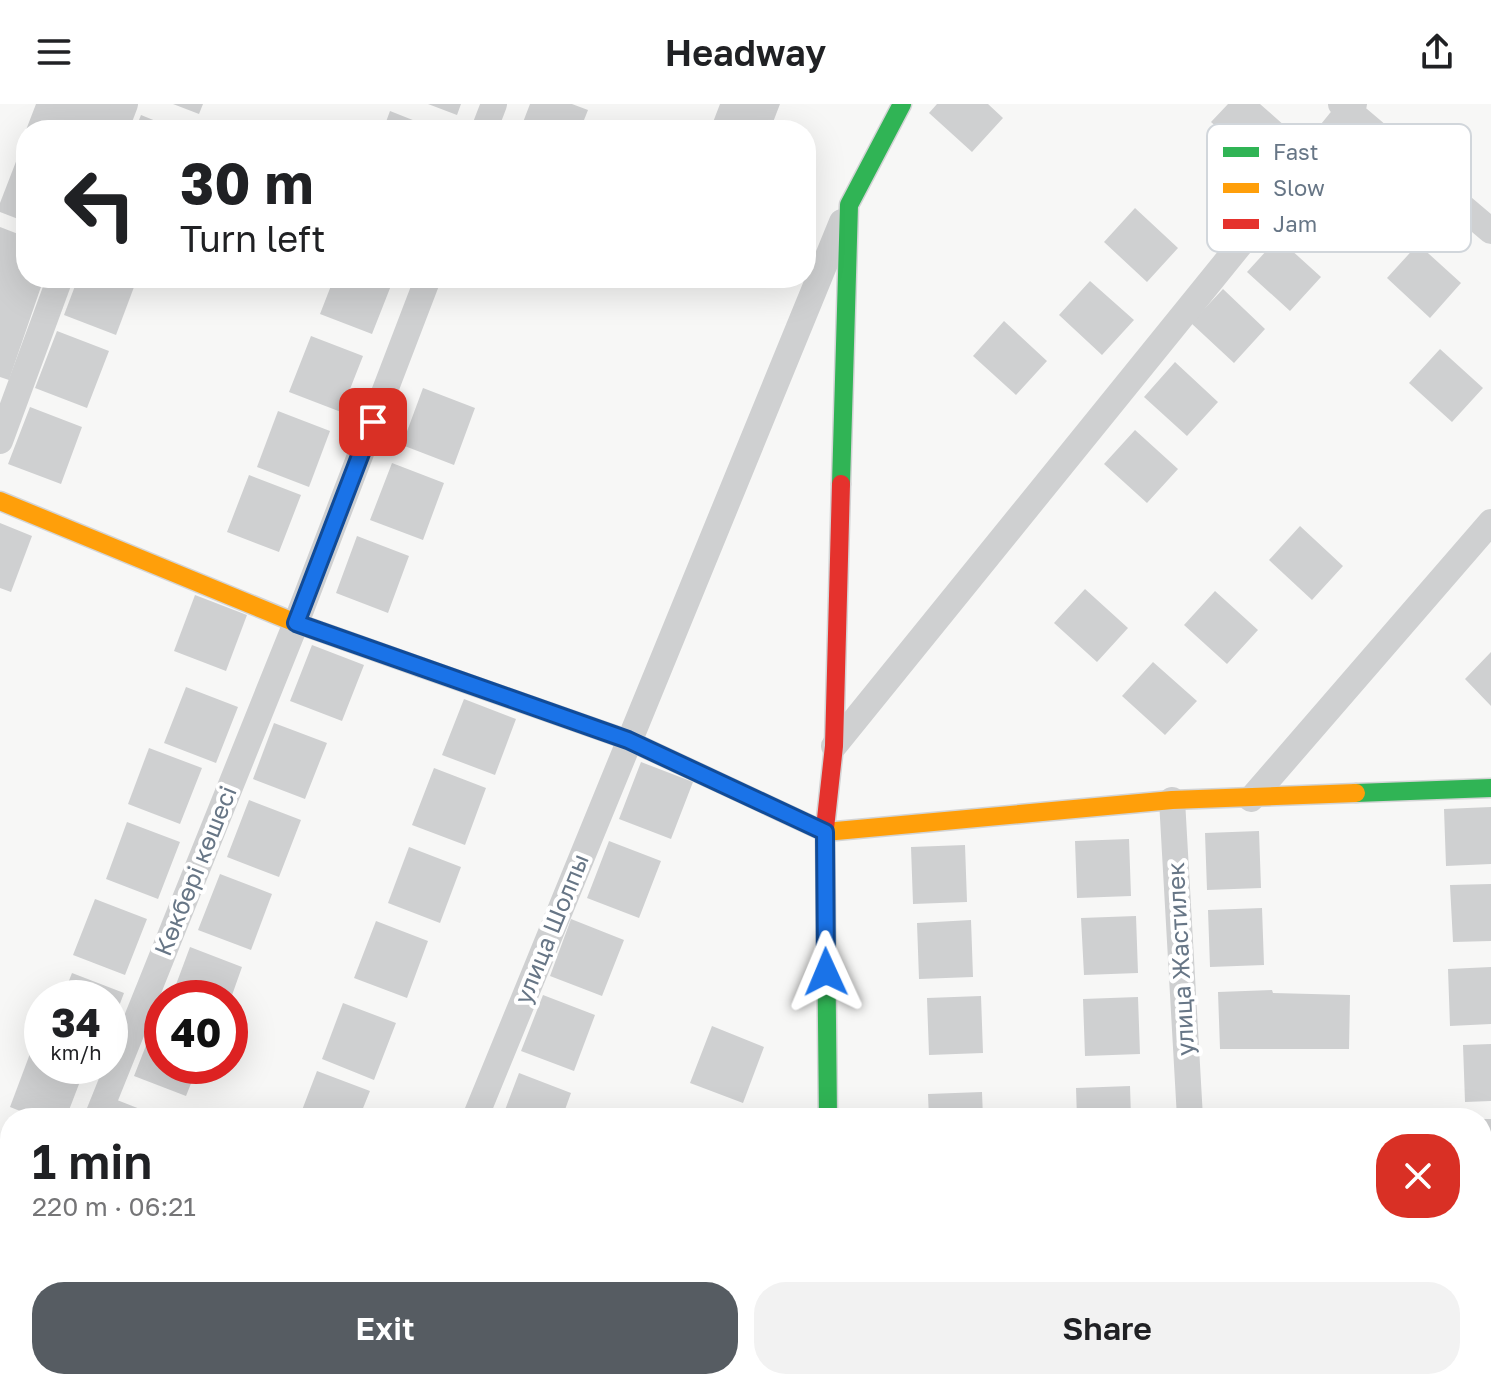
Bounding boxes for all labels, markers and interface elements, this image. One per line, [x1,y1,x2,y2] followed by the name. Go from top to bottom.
[32,30,76,74] icon: menu
[1415,30,1459,74] icon: share
[665,31,826,74] text: Headway
[1207,124,1471,252] legend
[1273,138,1319,165] text: Fast
[180,149,314,216] text: 30 m
[48,152,152,256] icon: left
[1273,174,1325,201] text: Slow
[1273,210,1317,237] text: Jam
[180,217,326,260] text: Turn left
[339,388,407,456] pin
[351,400,395,444] icon: arrive
[147,781,242,960] street label: Көкбөрі көшесі
[507,849,594,1008] street label: улица Шолпы
[1160,861,1199,1057] street label: улица Жастилек
[784,930,868,1014] position arrow
[144,980,248,1084] speed limit sign: 40
[51,998,101,1046] text: 34
[51,1040,101,1064] text: km/h
[32,1132,152,1190] text: 1 min
[1376,1134,1460,1218] button: close
[32,1191,196,1222] text: 220 m · 06:21
[32,1282,738,1374] button: Exit
[754,1282,1460,1374] button: Share

